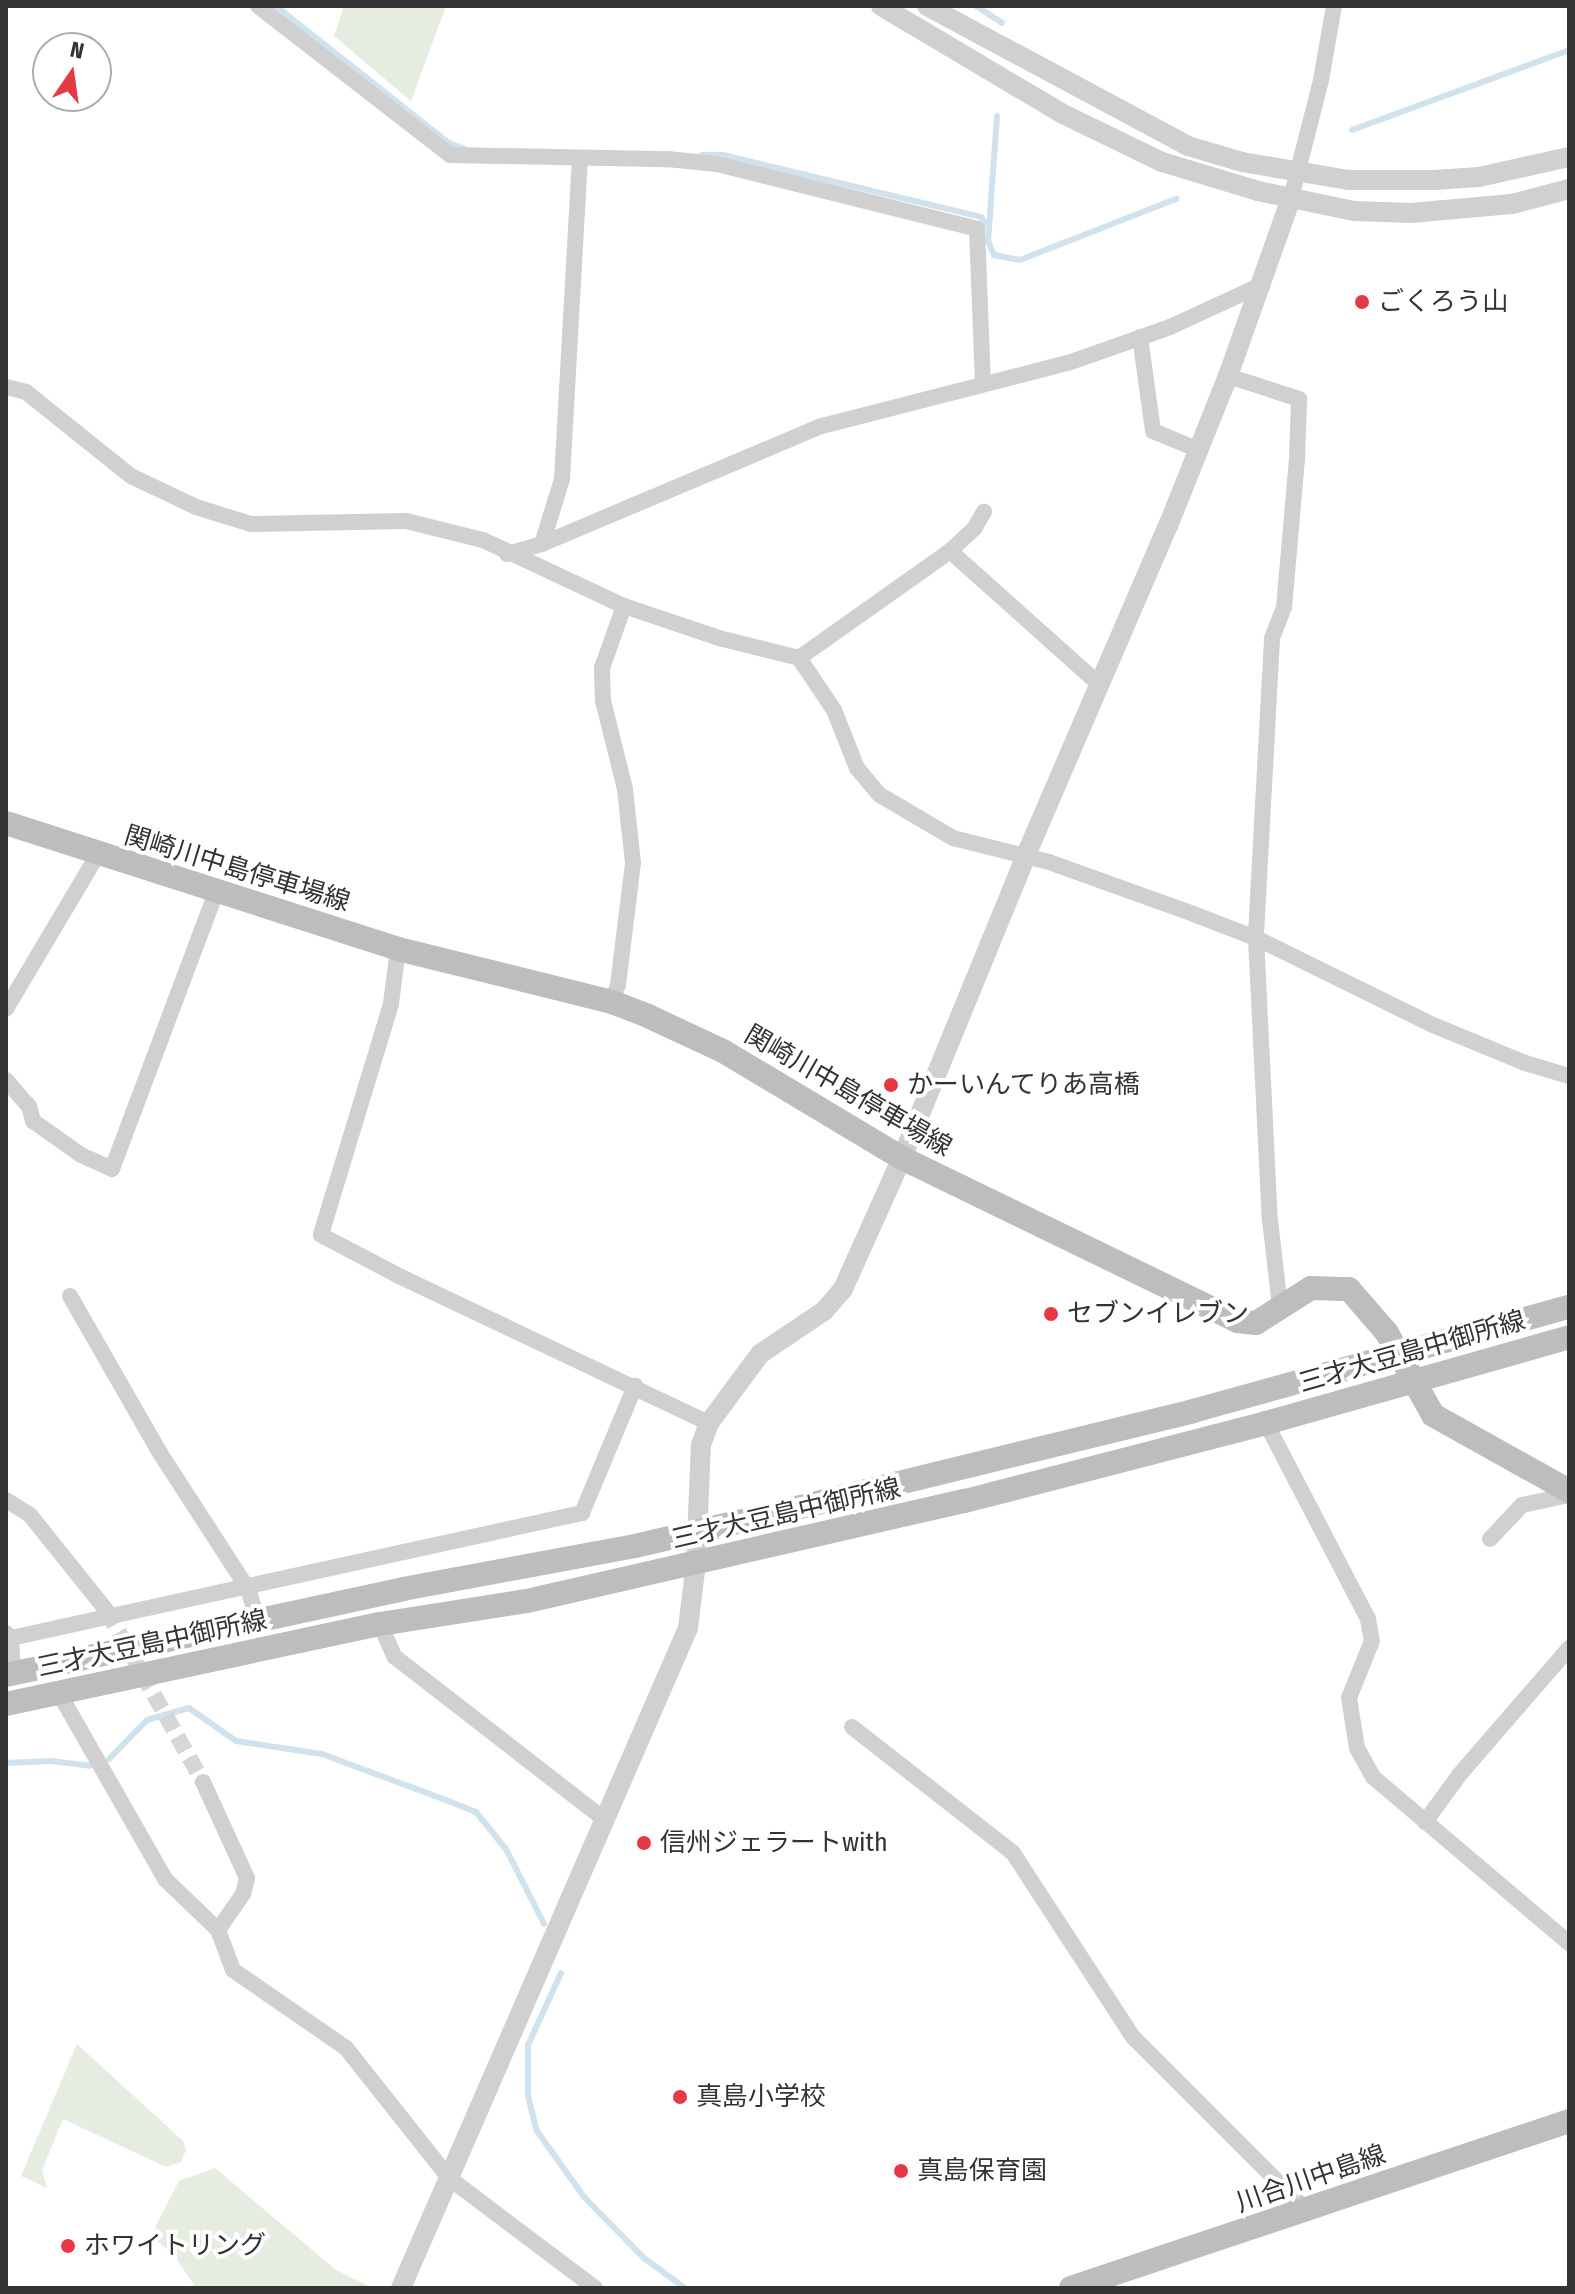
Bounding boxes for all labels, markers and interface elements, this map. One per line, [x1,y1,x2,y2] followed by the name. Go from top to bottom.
[32,32,112,112] north arrow
[68,35,87,65] text: N
[1378,286,1508,318] place label: ごくろう山
[1353,293,1371,311] marker: ごくろう山
[121,820,353,918] street label: 関崎川中島停車場線
[739,1019,957,1163] street label: 関崎川中島停車場線
[907,1069,1141,1101] place label: かーいんてりあ高橋
[882,1076,900,1094] marker: かーいんてりあ高橋
[1067,1298,1249,1330] place label: セブンイレブン
[1042,1305,1060,1323] marker: セブンイレブン
[1295,1305,1529,1399] street label: 三才大豆島中御所線
[668,1472,904,1556] street label: 三才大豆島中御所線
[34,1604,270,1684] street label: 三才大豆島中御所線
[660,1827,888,1859] place label: 信州ジェラートwith
[635,1834,653,1852] marker: 信州ジェラートwith
[696,2081,826,2113] place label: 真島小学校
[671,2088,689,2106] marker: 真島小学校
[1232,2139,1390,2219] street label: 川合川中島線
[917,2155,1047,2187] place label: 真島保育園
[892,2162,910,2180] marker: 真島保育園
[84,2230,266,2262] place label: ホワイトリング
[59,2237,77,2255] marker: ホワイトリング

